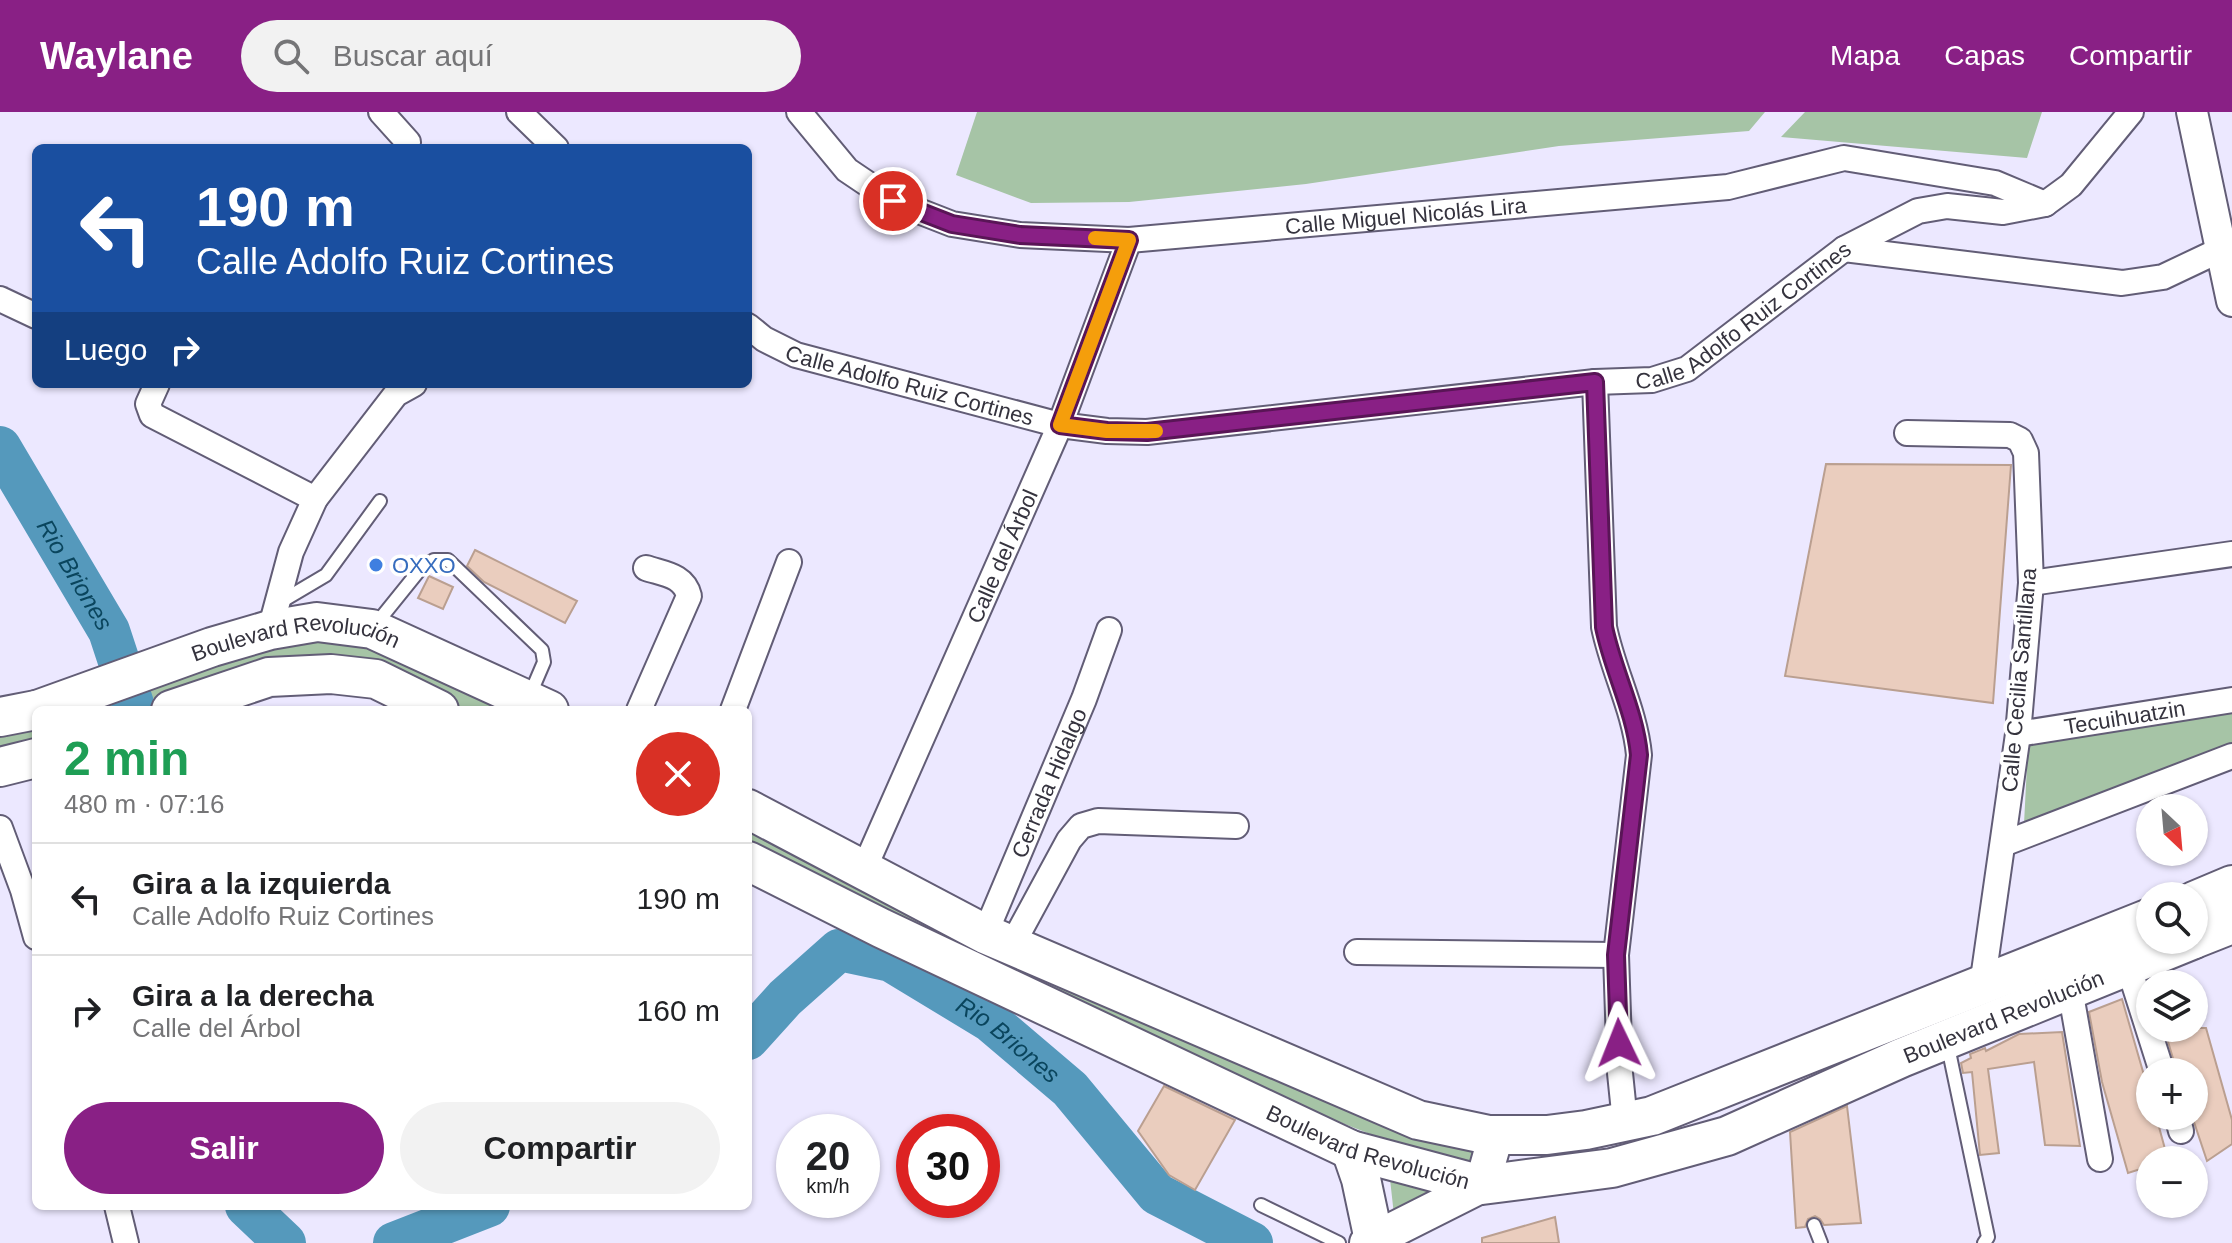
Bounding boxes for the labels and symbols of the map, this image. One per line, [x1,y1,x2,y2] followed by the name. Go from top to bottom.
[859,167,927,235] pin
[1284,192,1528,239] street label: Calle Miguel Nicolás Lira
[1635,236,1855,393] street label: Calle Adolfo Ruiz Cortines
[781,339,1037,430] street label: Calle Adolfo Ruiz Cortines
[962,486,1042,627] street label: Calle del Árbol
[32,514,119,635] water label: Rio Briones
[392,553,456,578] place label: OXXO
[367,556,385,574] marker: OXXO
[1997,566,2041,793] street label: Calle Cecilia Santillana
[188,609,404,666] street label: Boulevard Revolución
[2062,695,2187,739] street label: Tecuihuatzin
[1006,704,1091,862] street label: Cerrada Hidalgo
[2136,794,2208,866] north arrow
[1899,965,2107,1068] street label: Boulevard Revolución
[952,991,1066,1088] water label: Rio Briones
[1577,1001,1661,1085] position arrow
[1263,1099,1472,1194] street label: Boulevard Revolución
[896,1114,1000,1218] speed limit sign: 30

